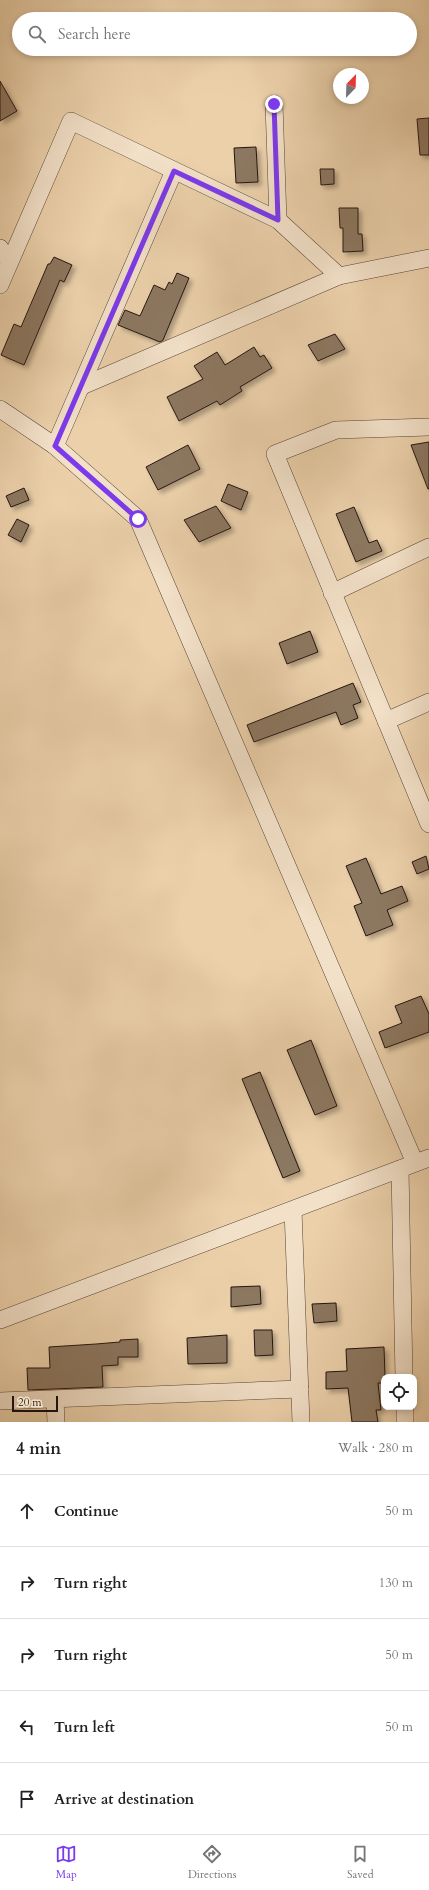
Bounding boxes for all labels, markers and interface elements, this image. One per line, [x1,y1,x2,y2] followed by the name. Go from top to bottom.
[12,12,417,56] search box
[26,23,48,45] icon: search
[58,24,131,44] text: Search here
[333,68,369,104] north arrow
[265,95,283,113] route end
[129,510,147,528] route start
[381,1374,417,1410] map controls
[381,1374,417,1410] button: locate
[12,1394,58,1413] scale bar
[18,1395,42,1410] text: 20 m
[16,1437,61,1460] text: 4 min
[338,1439,413,1457] text: Walk · 280 m
[16,1500,38,1522] icon: ahead
[54,1501,119,1521] text: Continue
[385,1502,413,1520] text: 50 m
[16,1572,38,1594] icon: right
[54,1573,127,1593] text: Turn right
[379,1574,413,1592] text: 130 m
[16,1644,38,1666] icon: right
[54,1645,127,1665] text: Turn right
[385,1646,413,1664] text: 50 m
[16,1716,38,1738] icon: left
[54,1717,115,1737] text: Turn left
[385,1718,413,1736] text: 50 m
[16,1788,38,1810] icon: arrive
[54,1789,194,1809] text: Arrive at destination
[55,1843,77,1882] tab: Map
[188,1843,236,1882] tab: Directions
[347,1843,374,1882] tab: Saved

